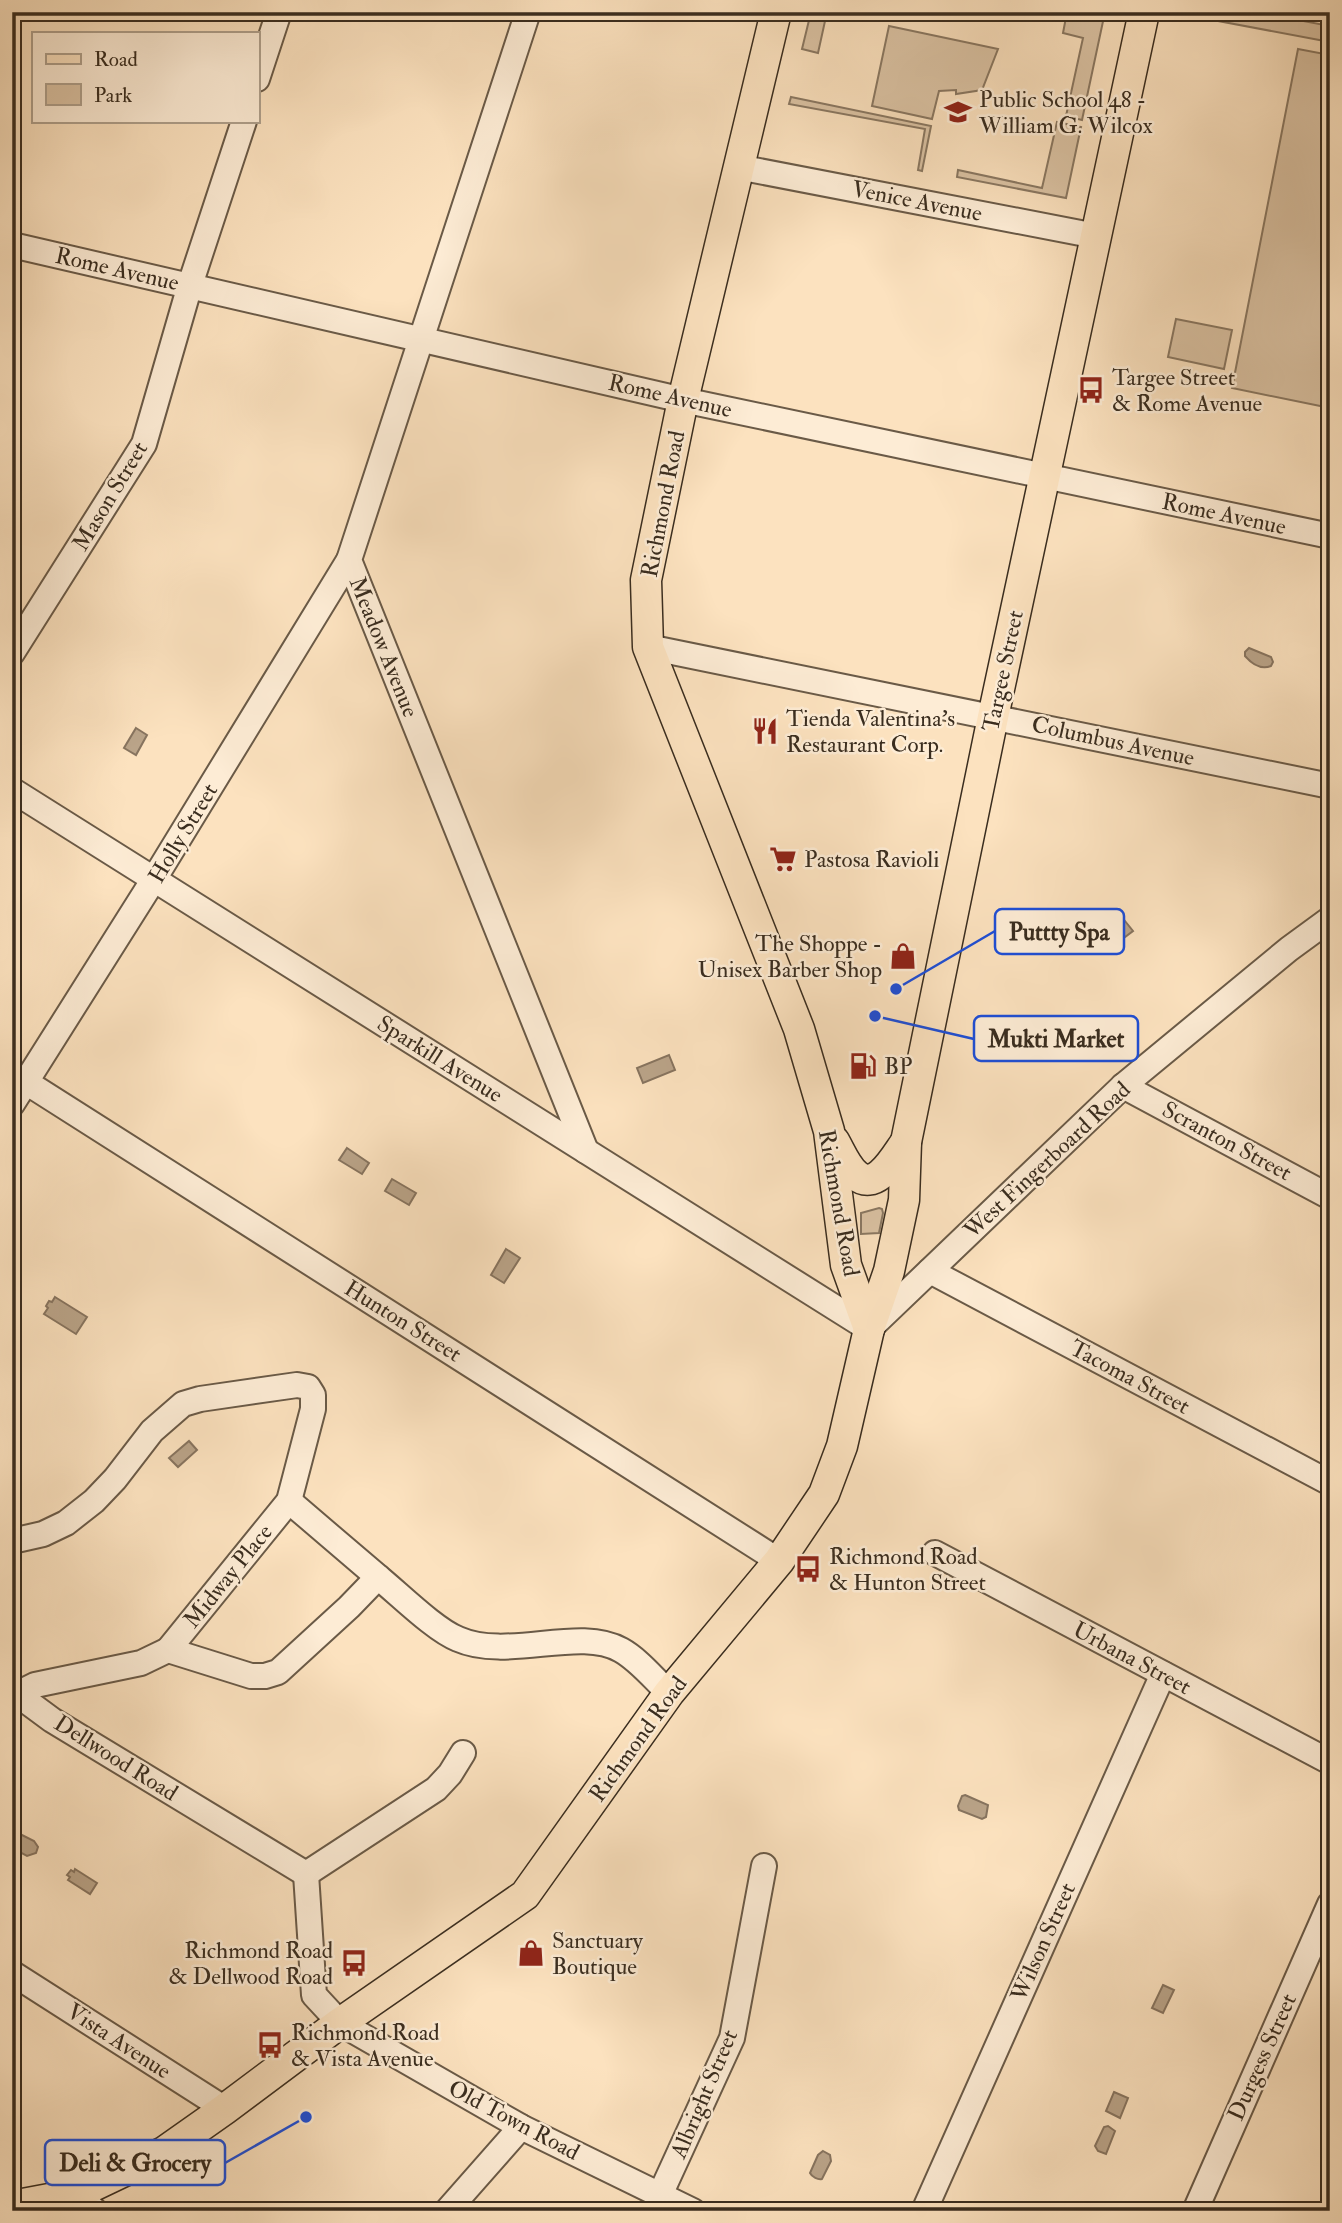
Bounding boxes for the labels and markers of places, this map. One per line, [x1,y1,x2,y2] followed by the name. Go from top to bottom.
[978,85,1153,140] place label: Public School 48 - William G. Wilcox
[943,97,973,127] school or university icon: Public School 48 - William G. Wilcox
[1112,363,1263,418] place label: Targee Street & Rome Avenue
[1076,375,1106,405] bus stop icon: Targee Street & Rome Avenue
[786,704,955,760] place label: Tienda Valentina's Restaurant Corp.
[750,716,780,746] restaurant icon: Tienda Valentina's Restaurant Corp.
[768,844,798,874] supermarket icon: Pastosa Ravioli
[804,845,939,874] place label: Pastosa Ravioli
[995,909,1124,954] callout: Puttty Spa
[698,929,882,985] place label: The Shoppe - Unisex Barber Shop
[888,941,918,971] shop icon: The Shoppe - Unisex Barber Shop
[974,1016,1138,1061] callout: Mukti Market
[848,1051,878,1081] fuel station icon: BP
[884,1052,913,1081] place label: BP
[829,1542,986,1597] place label: Richmond Road & Hunton Street
[793,1554,823,1584] bus stop icon: Richmond Road & Hunton Street
[552,1926,644,1981] place label: Sanctuary Boutique
[169,1936,333,1991] place label: Richmond Road & Dellwood Road
[516,1938,546,1968] shop icon: Sanctuary Boutique
[339,1948,369,1978] bus stop icon: Richmond Road & Dellwood Road
[291,2018,440,2073] place label: Richmond Road & Vista Avenue
[255,2030,285,2060] bus stop icon: Richmond Road & Vista Avenue
[45,2140,225,2185] callout: Deli & Grocery

